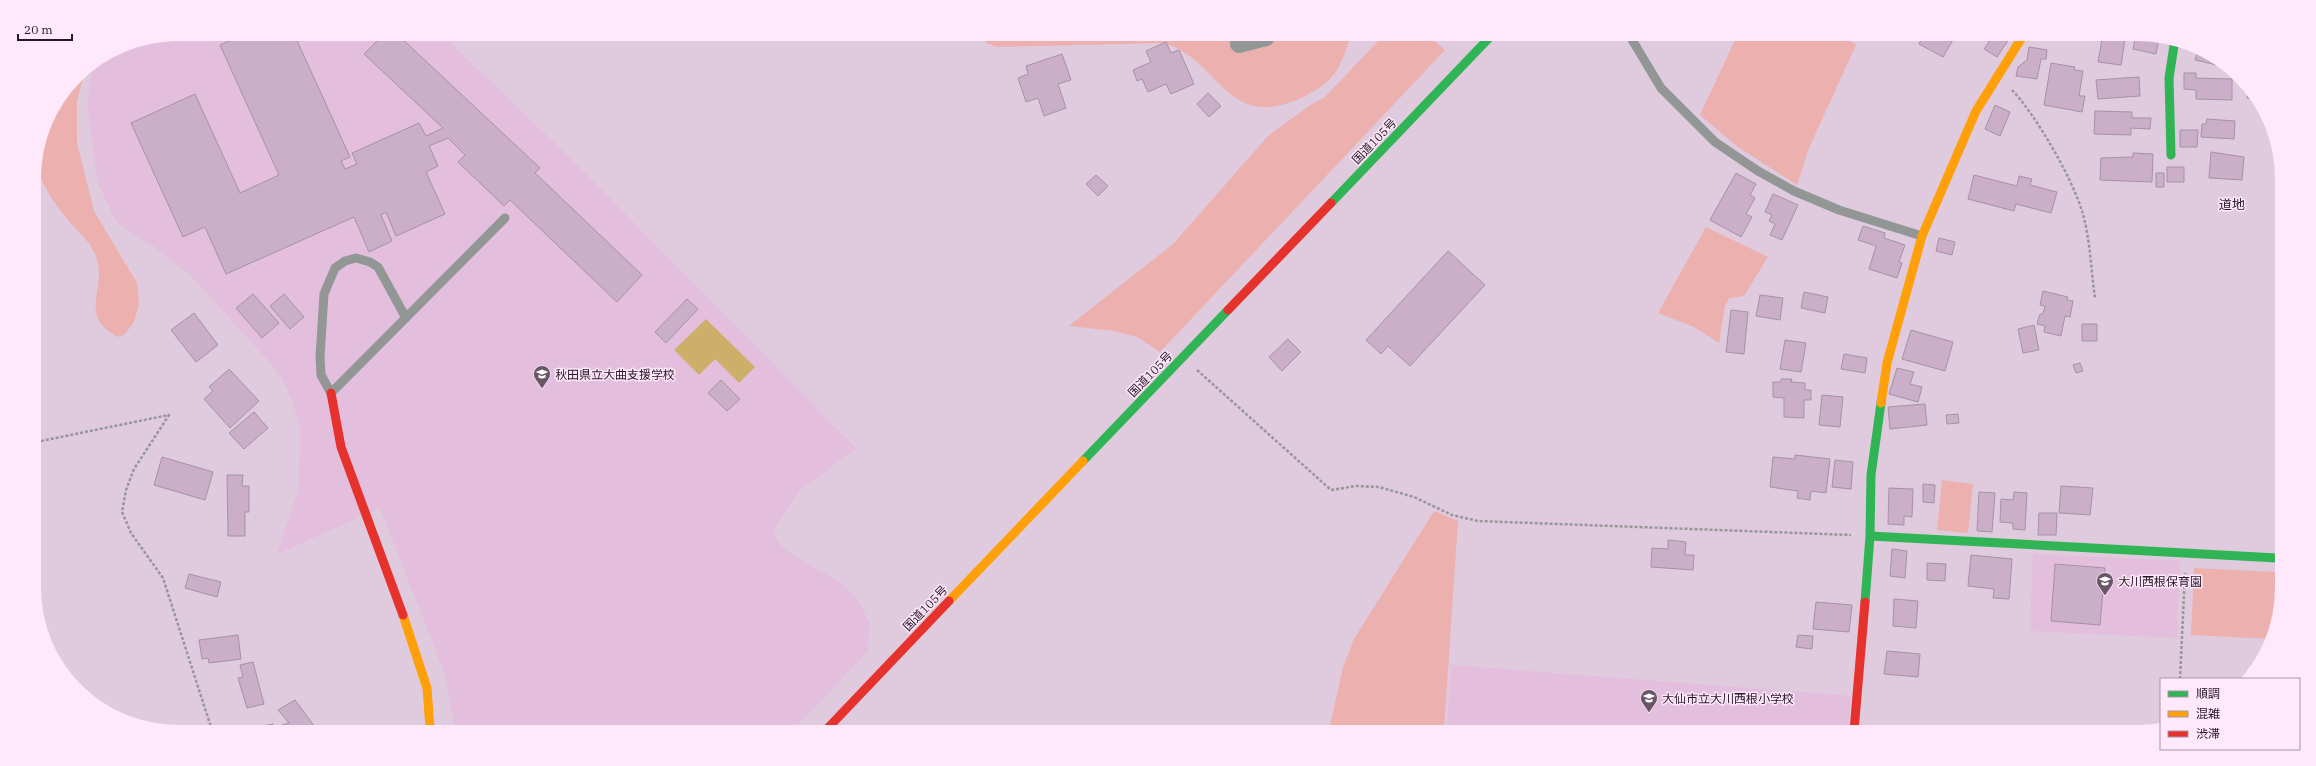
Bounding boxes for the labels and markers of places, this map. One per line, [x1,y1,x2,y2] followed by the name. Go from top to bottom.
[532,364,552,389] school or university icon: 秋田県立大曲支援学校
[555,367,675,382] place label: 秋田県立大曲支援学校
[2095,571,2115,596] school or university icon: 大川西根保育園
[2118,574,2202,589] place label: 大川西根保育園
[1639,688,1659,713] school or university icon: 大仙市立大川西根小学校
[1662,691,1794,706] place label: 大仙市立大川西根小学校

